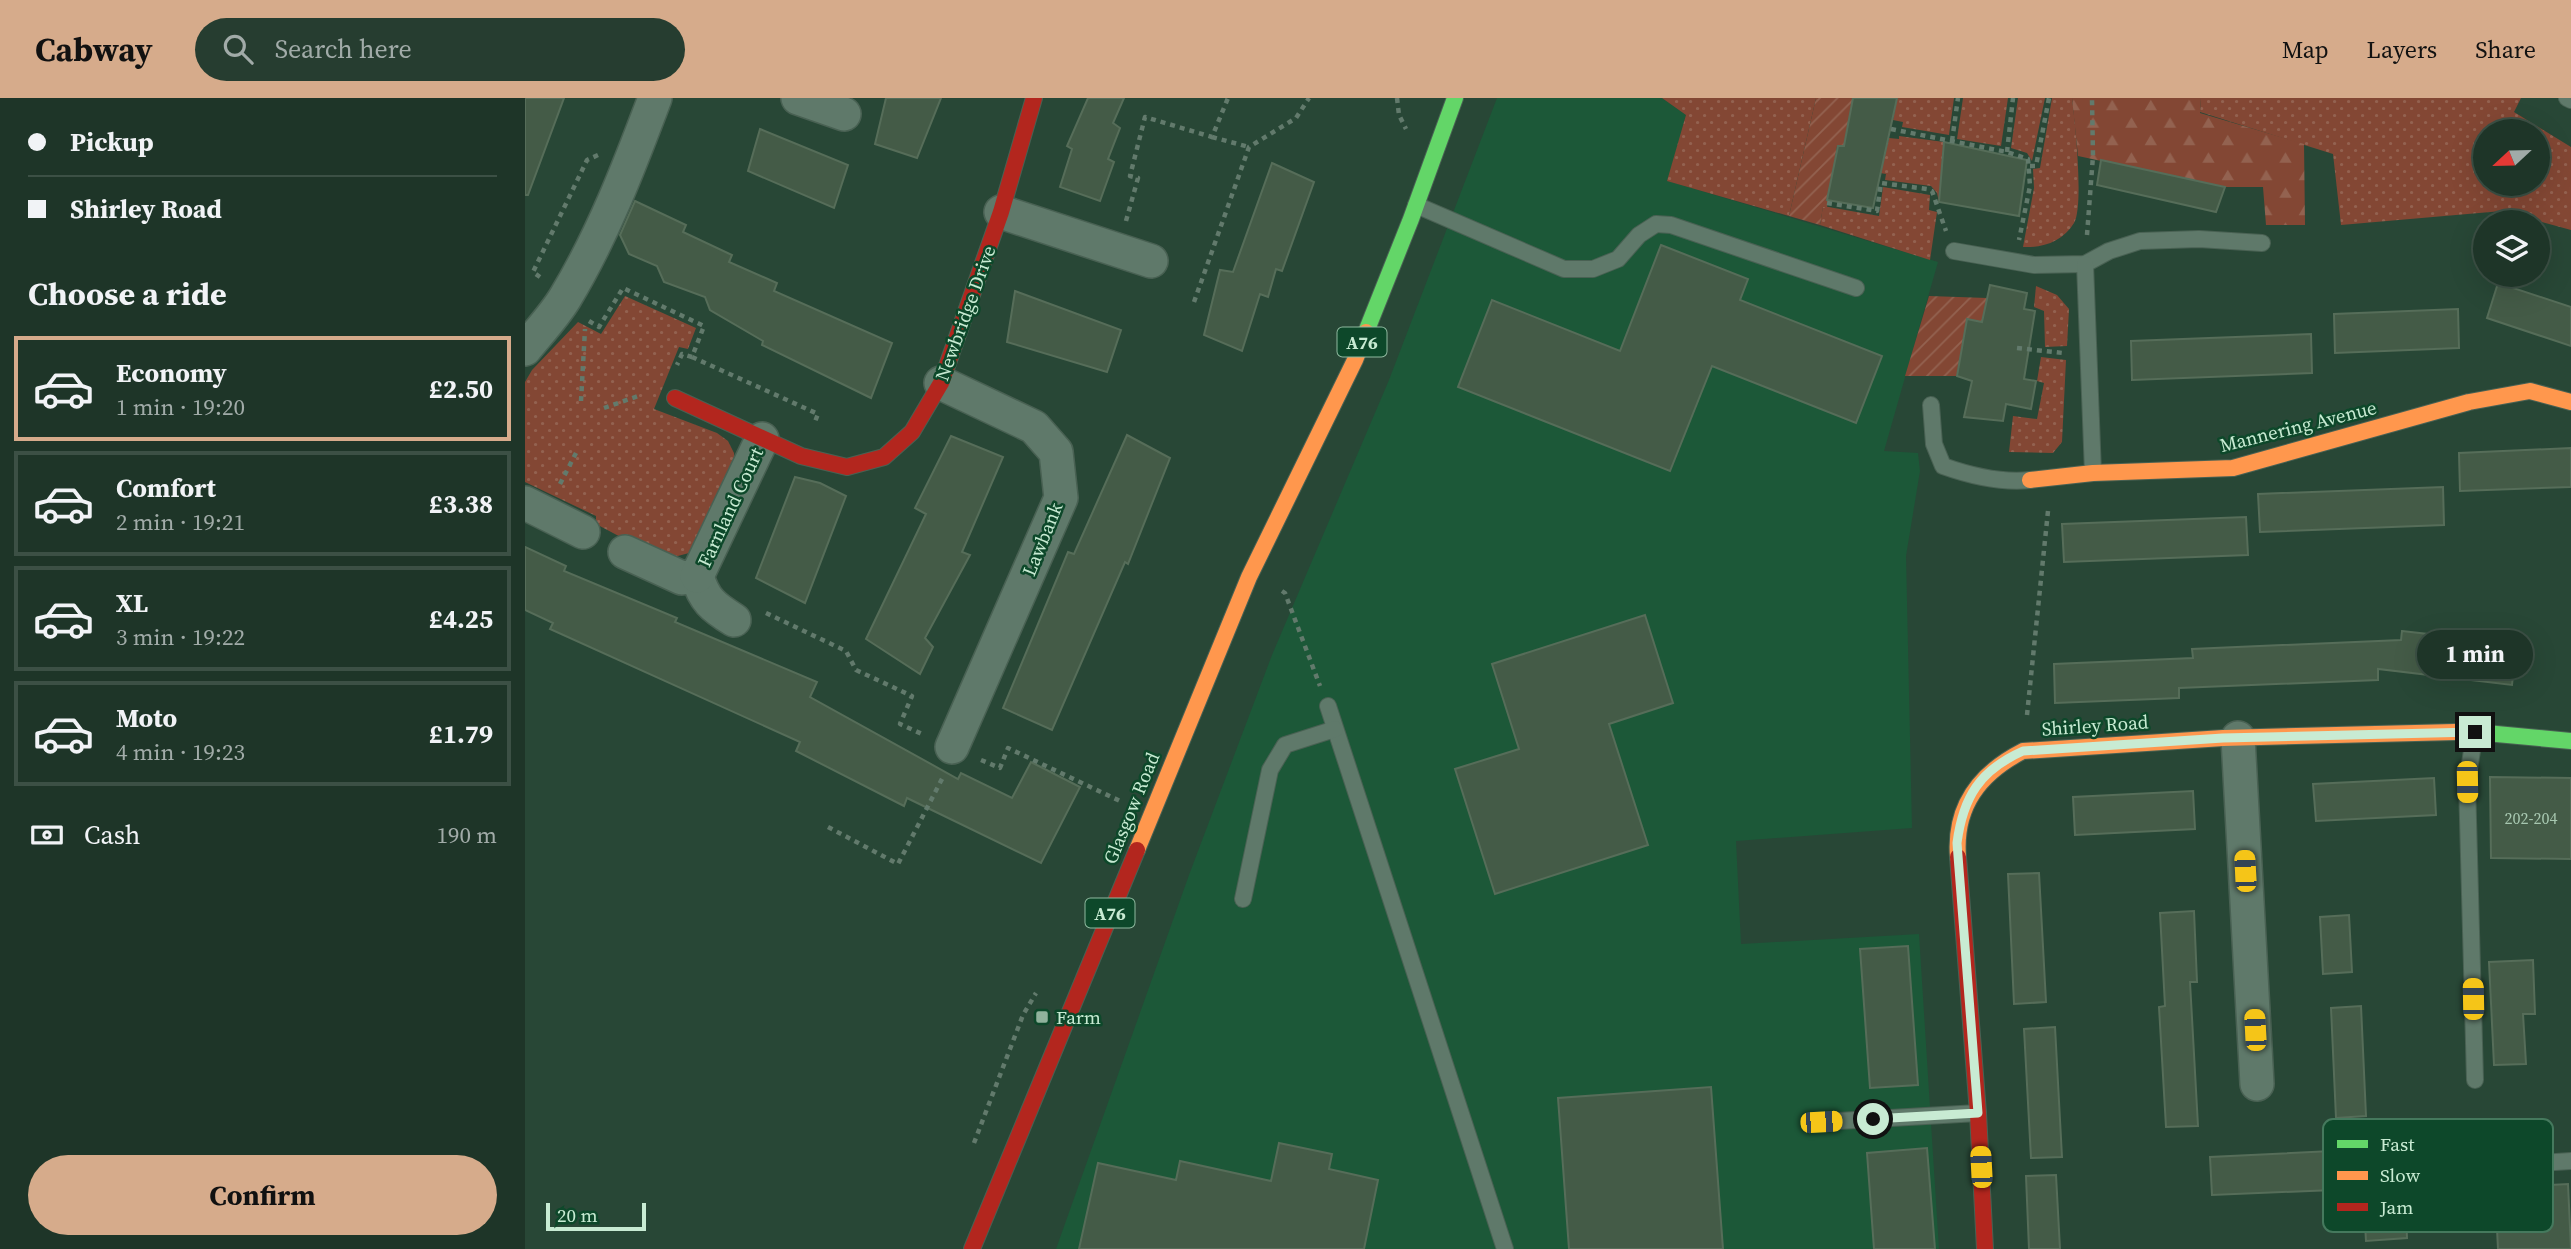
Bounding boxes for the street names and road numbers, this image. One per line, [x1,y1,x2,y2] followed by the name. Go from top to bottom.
[928,242,1002,384] street label: Newbridge Drive
[1337,328,1387,356] road number: A76
[2217,394,2379,458] street label: Mannering Avenue
[691,442,769,571] street label: Farnland Court
[1015,498,1069,580] street label: Lawbank
[2041,708,2149,742] street label: Shirley Road
[1097,748,1165,868] street label: Glasgow Road
[1085,898,1135,928] road number: A76

